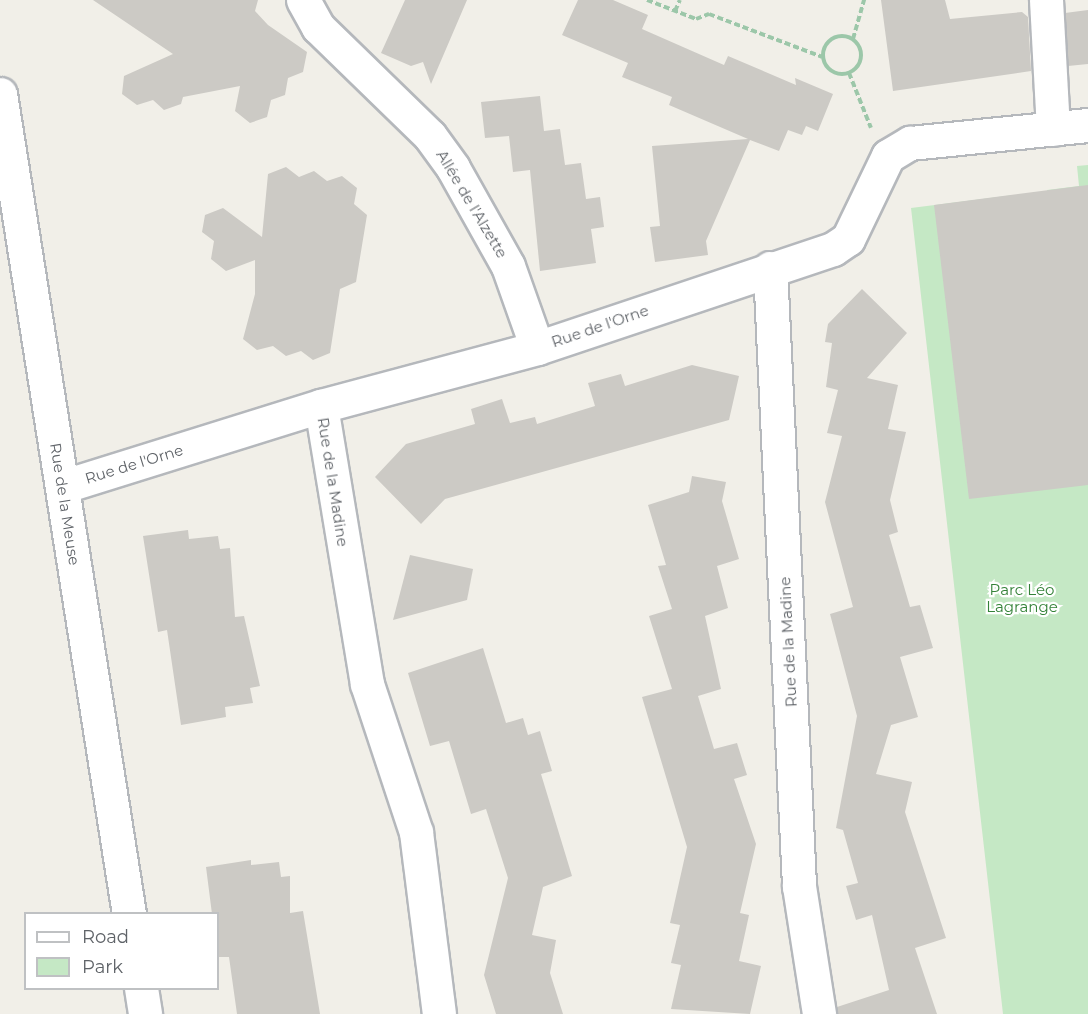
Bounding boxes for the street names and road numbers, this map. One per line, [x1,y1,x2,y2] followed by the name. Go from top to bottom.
[433,147,511,261] street label: Allée de l'Alzette
[549,301,651,351] street label: Rue de l'Orne
[314,416,352,548] street label: Rue de la Madine
[46,441,84,567] street label: Rue de la Meuse
[83,441,185,487] street label: Rue de l'Orne
[776,576,800,708] street label: Rue de la Madine

